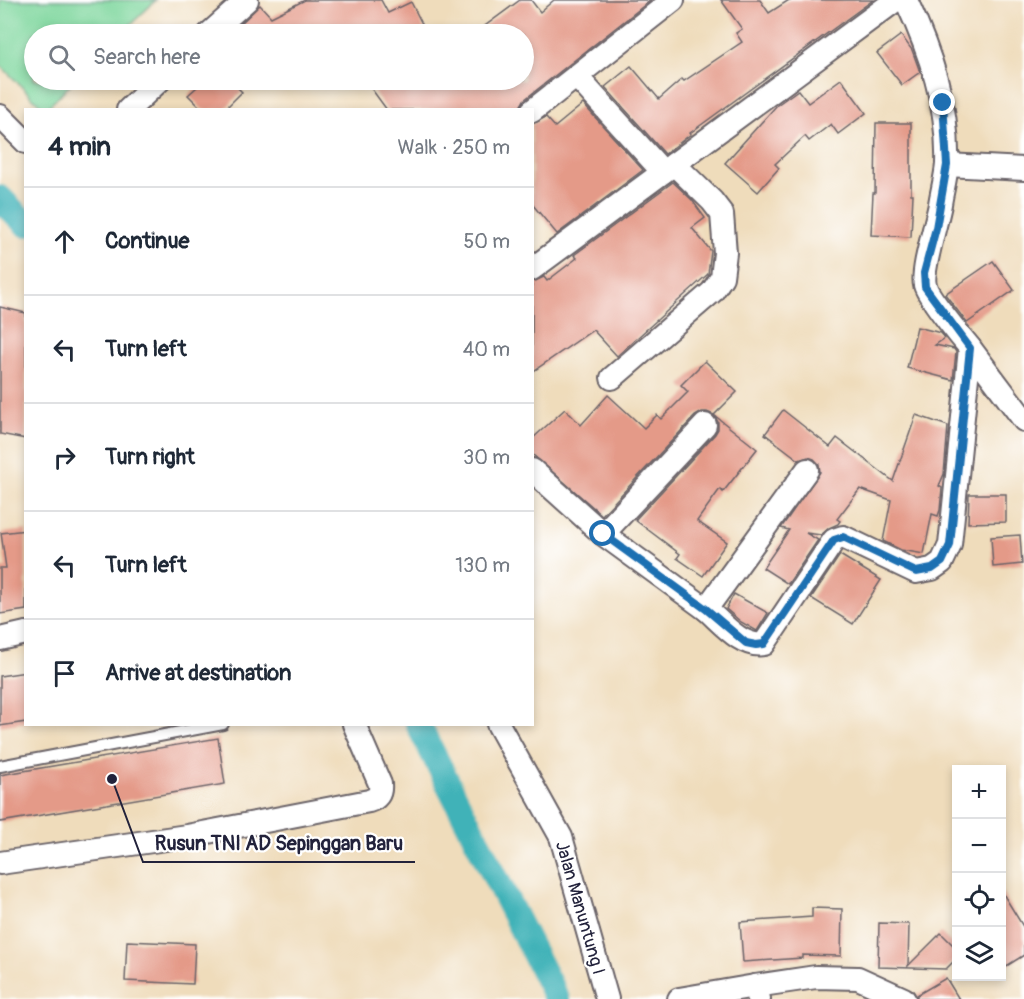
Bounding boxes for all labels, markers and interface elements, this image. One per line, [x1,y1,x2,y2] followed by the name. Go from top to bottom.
[24,24,534,90] search box
[45,41,78,74] icon: search
[93,43,200,71] text: Search here
[929,89,955,115] route end
[48,131,111,163] text: 4 min
[398,135,510,160] text: Walk · 250 m
[48,225,81,258] icon: ahead
[105,227,189,255] text: Continue
[463,229,510,254] text: 50 m
[48,333,81,366] icon: left
[105,335,187,363] text: Turn left
[463,337,510,362] text: 40 m
[48,441,81,474] icon: right
[105,443,195,471] text: Turn right
[463,445,510,470] text: 30 m
[589,520,615,546] route start
[48,549,81,582] icon: left
[105,551,187,579] text: Turn left
[455,553,510,578] text: 130 m
[48,657,81,690] icon: arrive
[105,659,291,687] text: Arrive at destination
[952,765,1006,981] map controls
[952,765,1006,819] button: +
[952,819,1006,873] button: −
[143,824,415,862] callout: Rusun TNI AD Sepinggan Baru
[155,831,403,856] text: Rusun TNI AD Sepinggan Baru
[550,839,610,977] street label: Jalan Manuntung I
[952,873,1006,927] button: locate
[952,927,1006,981] button: layers

